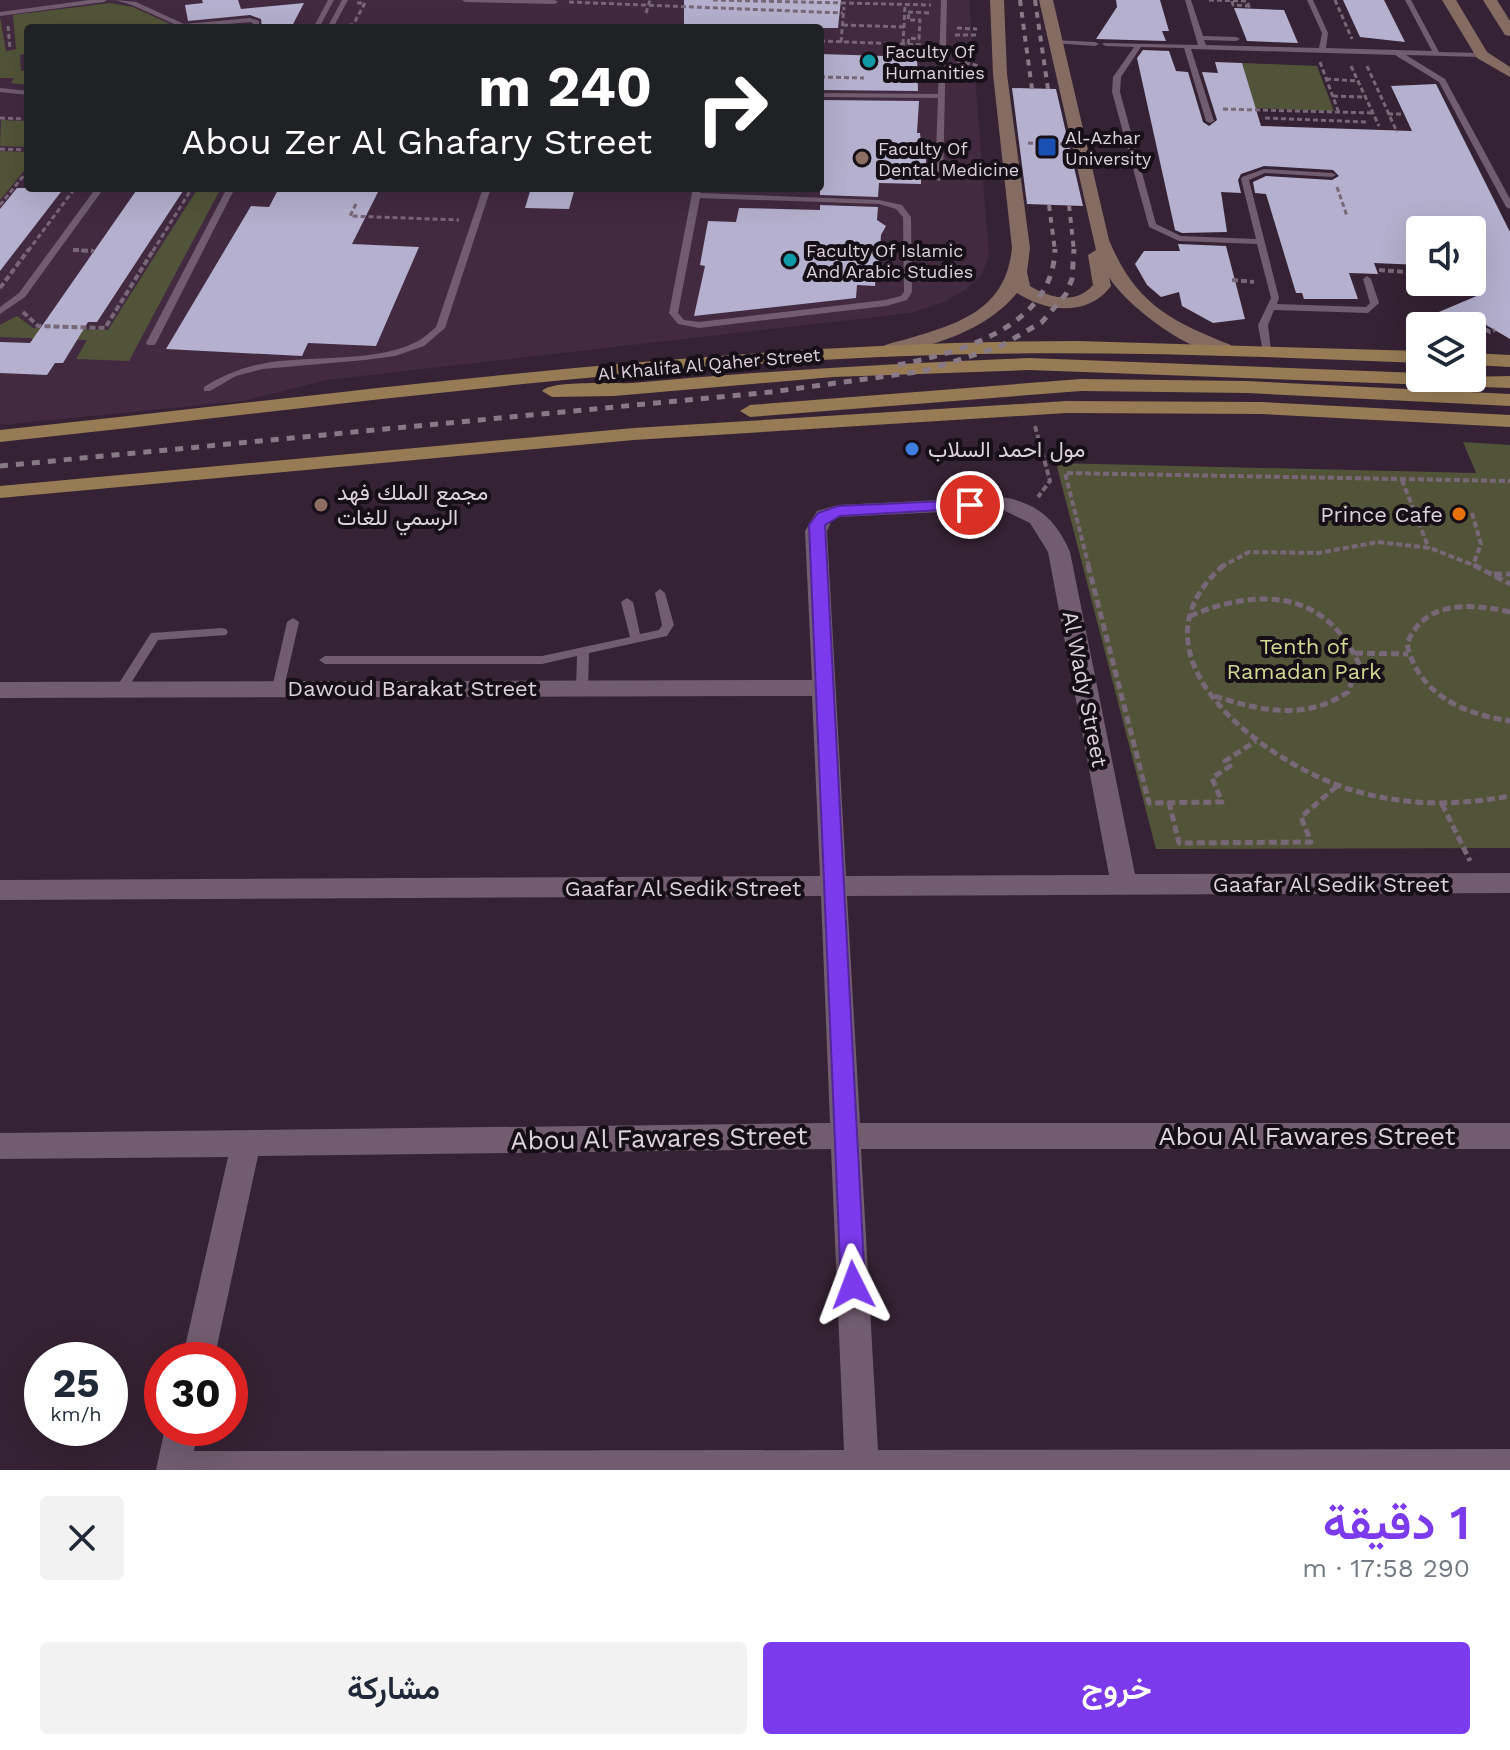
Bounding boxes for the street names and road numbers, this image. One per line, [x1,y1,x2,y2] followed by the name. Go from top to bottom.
[597,344,822,384] street label: Al Khalifa Al Qaher Street
[1058,609,1112,769] street label: Al Wady Street
[287,676,537,701] street label: Dawoud Barakat Street
[1213,872,1449,897] street label: Gaafar Al Sedik Street
[565,876,801,901] street label: Gaafar Al Sedik Street
[510,1120,808,1156] street label: Abou Al Fawares Street
[1158,1121,1456,1151] street label: Abou Al Fawares Street

